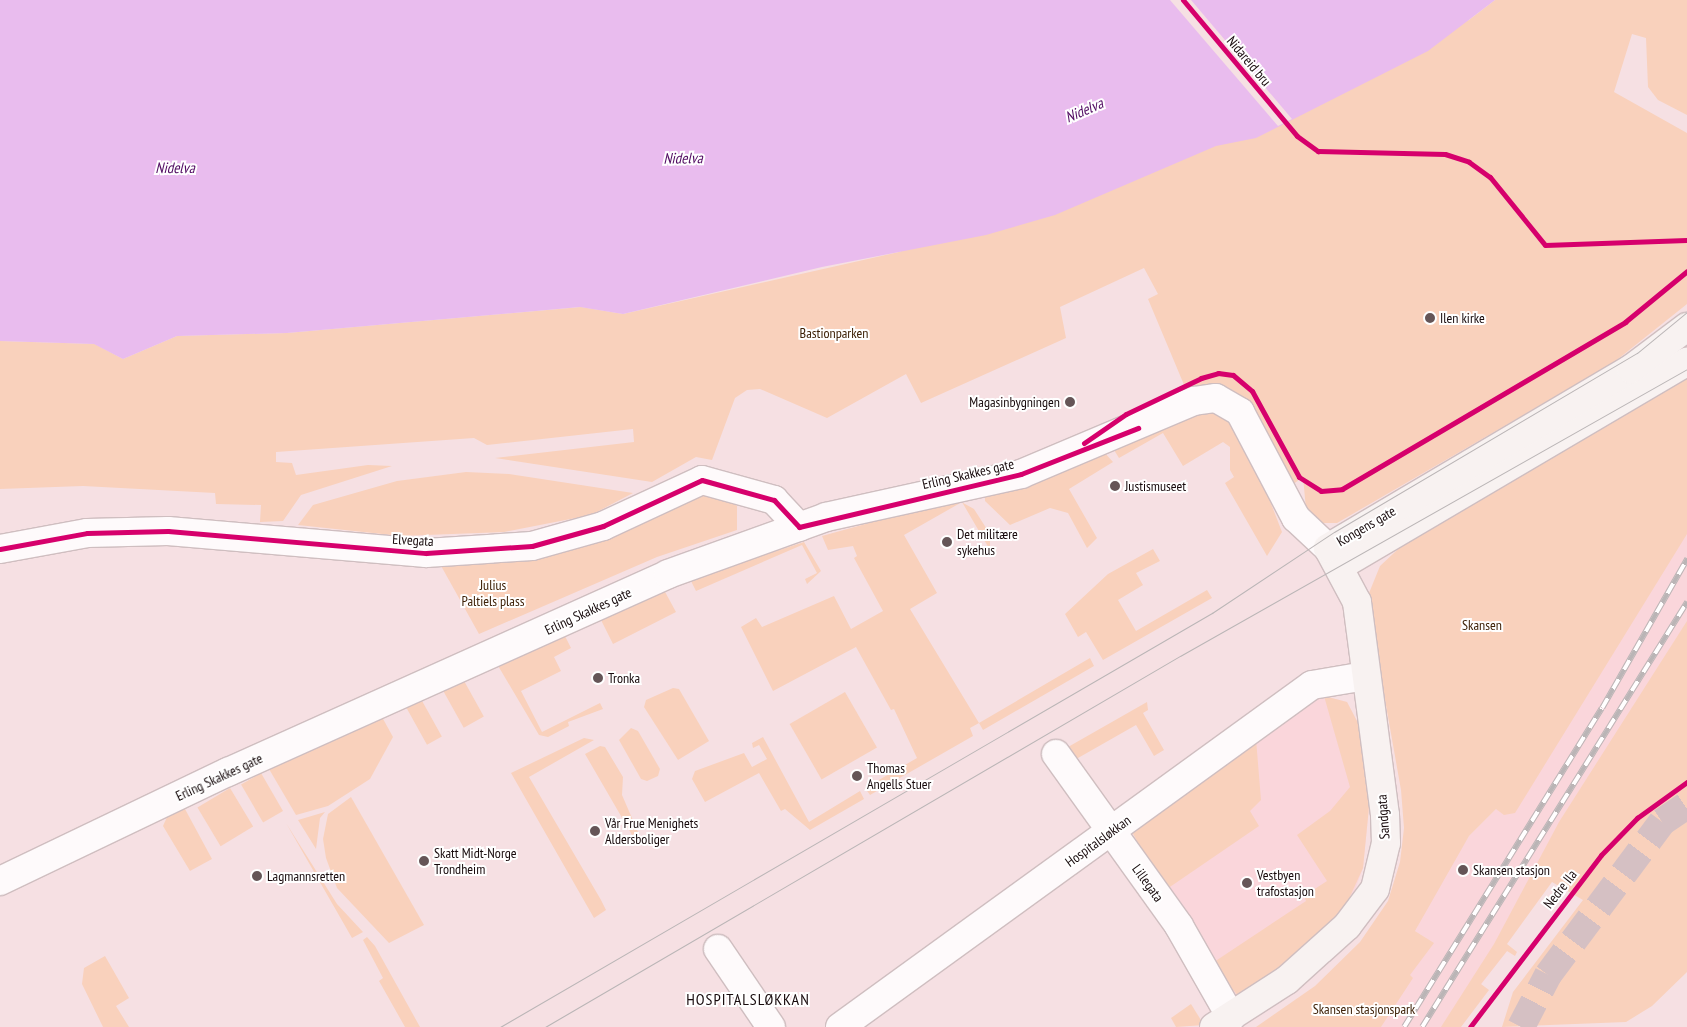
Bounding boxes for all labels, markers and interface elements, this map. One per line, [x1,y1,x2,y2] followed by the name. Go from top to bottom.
[1223,33,1275,89] street label: Nidareid bru
[1062,94,1106,126] water label: Nidelva
[663,149,703,167] water label: Nidelva
[155,159,195,177] water label: Nidelva
[1440,310,1485,326] place label: Ilen kirke
[1424,312,1436,324] marker: Ilen kirke
[800,325,868,341] park label: Bastionparken
[969,394,1060,410] place label: Magasinbygningen
[1064,396,1076,408] marker: Magasinbygningen
[920,455,1016,493] street label: Erling Skakkes gate
[1125,478,1186,494] place label: Justismuseet
[1109,480,1121,492] marker: Justismuseet
[1333,502,1399,550] street label: Kongens gate
[957,526,1018,558] place label: Det militære sykehus
[392,531,434,549] street label: Elvegata
[941,536,953,548] marker: Det militære sykehus
[462,577,524,610] park label: Julius Paltiels plass
[542,584,634,638] street label: Erling Skakkes gate
[1462,617,1502,633] park label: Skansen
[608,670,640,686] place label: Tronka
[592,672,604,684] marker: Tronka
[173,750,265,804] street label: Erling Skakkes gate
[867,760,931,792] place label: Thomas Angells Stuer
[851,770,863,782] marker: Thomas Angells Stuer
[1373,794,1393,840] street label: Sandgata
[1062,812,1134,870] street label: Hospitalsløkkan
[605,815,698,848] place label: Vår Frue Menighets Aldersboliger
[589,825,601,837] marker: Vår Frue Menighets Aldersboliger
[434,845,517,878] place label: Skatt Midt-Norge Trondheim
[418,855,430,867] marker: Skatt Midt-Norge Trondheim
[1129,861,1167,905] street label: Lillegata
[1473,862,1550,878] place label: Skansen stasjon
[1457,864,1469,876] marker: Skansen stasjon
[1540,866,1580,912] street label: Nedre Ila
[1257,867,1314,900] place label: Vestbyen trafostasjon
[267,868,345,884] place label: Lagmannsretten
[251,870,263,882] marker: Lagmannsretten
[1241,877,1253,889] marker: Vestbyen trafostasjon
[684,989,812,1009] district label: HOSPITALSLØKKAN
[1313,1001,1415,1017] park label: Skansen stasjonspark

